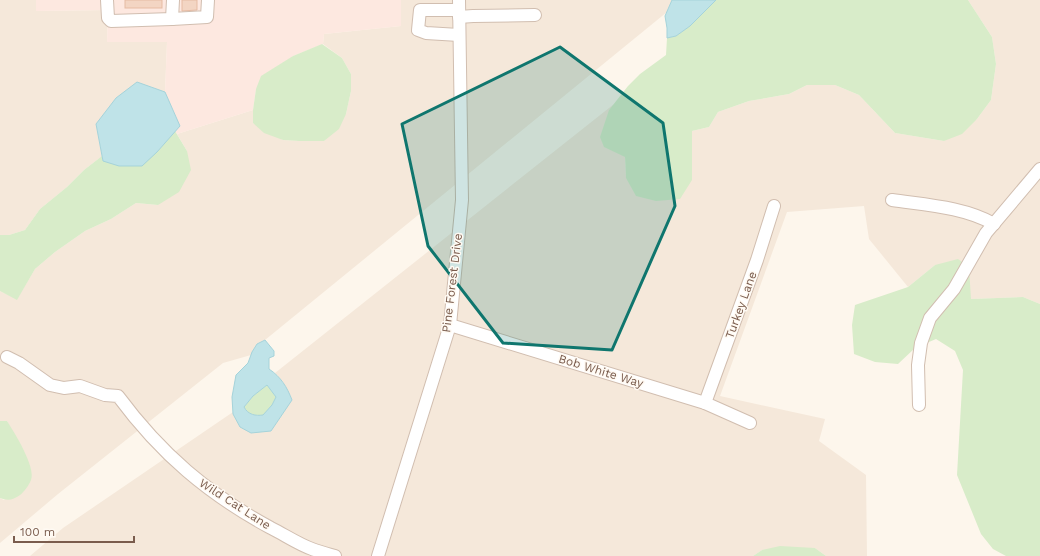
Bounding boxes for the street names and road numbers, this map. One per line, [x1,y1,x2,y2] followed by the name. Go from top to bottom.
[439,233,465,333] street label: Pine Forest Drive
[722,270,760,340] street label: Turkey Lane
[557,351,646,391] street label: Bob White Way
[197,476,273,532] street label: Wild Cat Lane

